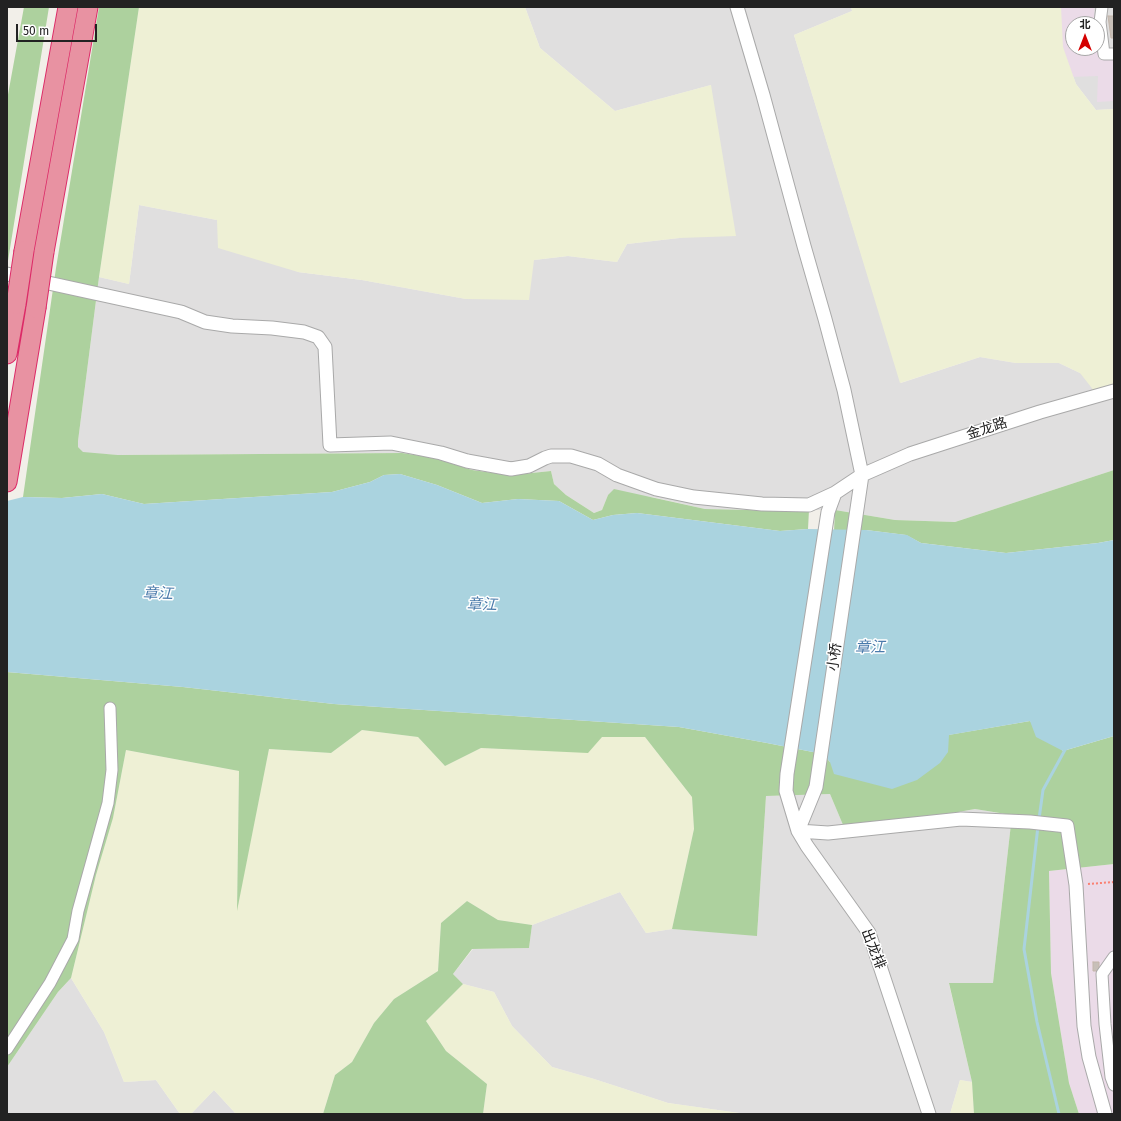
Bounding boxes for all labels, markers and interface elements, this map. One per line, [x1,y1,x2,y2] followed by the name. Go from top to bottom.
[18,16,99,42] scale bar
[1065,16,1105,56] north arrow
[1080,18,1091,31] text: 北
[23,24,49,38] text: 50 m
[964,415,1010,443] street label: 金龙路
[143,584,173,604] water label: 章江
[467,595,497,615] water label: 章江
[855,639,885,657] water label: 章江
[825,642,845,672] street label: 小桥
[857,926,889,972] street label: 出龙排

